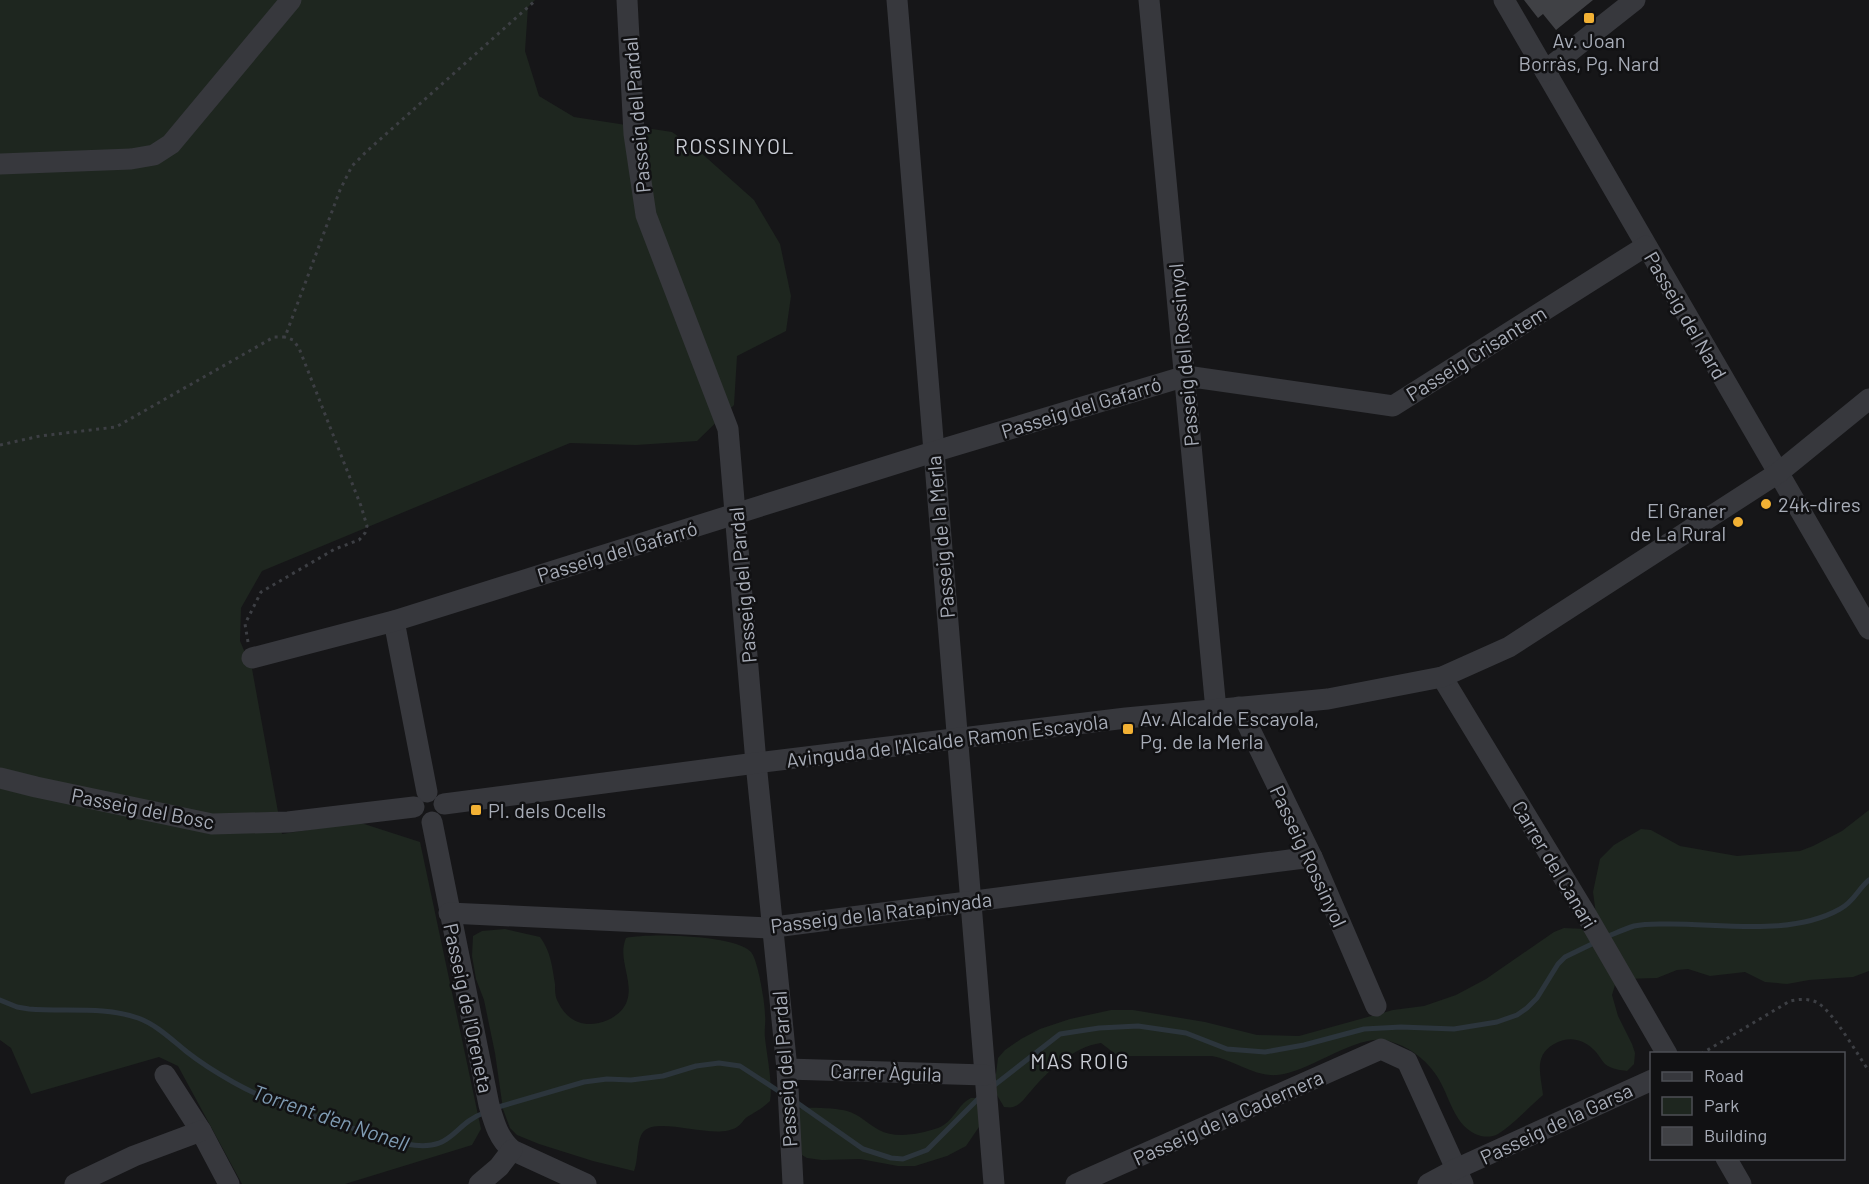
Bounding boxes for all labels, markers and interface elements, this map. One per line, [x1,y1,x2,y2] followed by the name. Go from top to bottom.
[1582,11,1596,25] marker: Av. Joan Borràs, Pg. Nard
[1519,28,1659,75] place label: Av. Joan Borràs, Pg. Nard
[617,36,655,194] street label: Passeig del Pardal
[675,133,795,158] district label: ROSSINYOL
[1640,247,1732,383] street label: Passeig del Nard
[1163,262,1203,448] street label: Passeig del Rossinyol
[1401,300,1551,406] street label: Passeig Crisantem
[998,371,1164,443] street label: Passeig del Gafarró
[921,455,959,619] street label: Passeig de la Merla
[1778,492,1861,516] place label: 24k-dires
[1759,497,1773,511] marker: 24k-dires
[1630,498,1726,545] place label: El Graner de La Rural
[723,506,761,664] street label: Passeig del Pardal
[534,515,700,587] street label: Passeig del Gafarró
[1731,515,1745,529] marker: El Graner de La Rural
[1140,706,1319,753] place label: Av. Alcalde Escayola, Pg. de la Merla
[785,708,1109,772] street label: Avinguda de l'Alcalde Ramon Escayola
[1121,722,1135,736] marker: Av. Alcalde Escayola, Pg. de la Merla
[1266,781,1352,931] street label: Passeig Rossinyol
[70,782,216,834] street label: Passeig del Bosc
[1508,796,1602,932] street label: Carrer del Canari
[488,798,606,822] place label: Pl. dels Ocells
[469,803,483,817] marker: Pl. dels Ocells
[769,887,993,937] street label: Passeig de la Ratapinyada
[439,921,499,1095] street label: Passeig de l'Oreneta
[767,990,801,1148] street label: Passeig del Pardal
[1030,1048,1130,1073] district label: MAS ROIG
[1650,1052,1845,1160] legend
[830,1058,942,1086] street label: Carrer Àguila
[1129,1064,1327,1170] street label: Passeig de la Cadernera
[1704,1064,1744,1086] text: Road
[1476,1077,1636,1169] street label: Passeig de la Garsa
[249,1079,413,1156] water label: Torrent d'en Nonell
[1704,1094,1739,1116] text: Park
[1704,1124,1767,1146] text: Building

